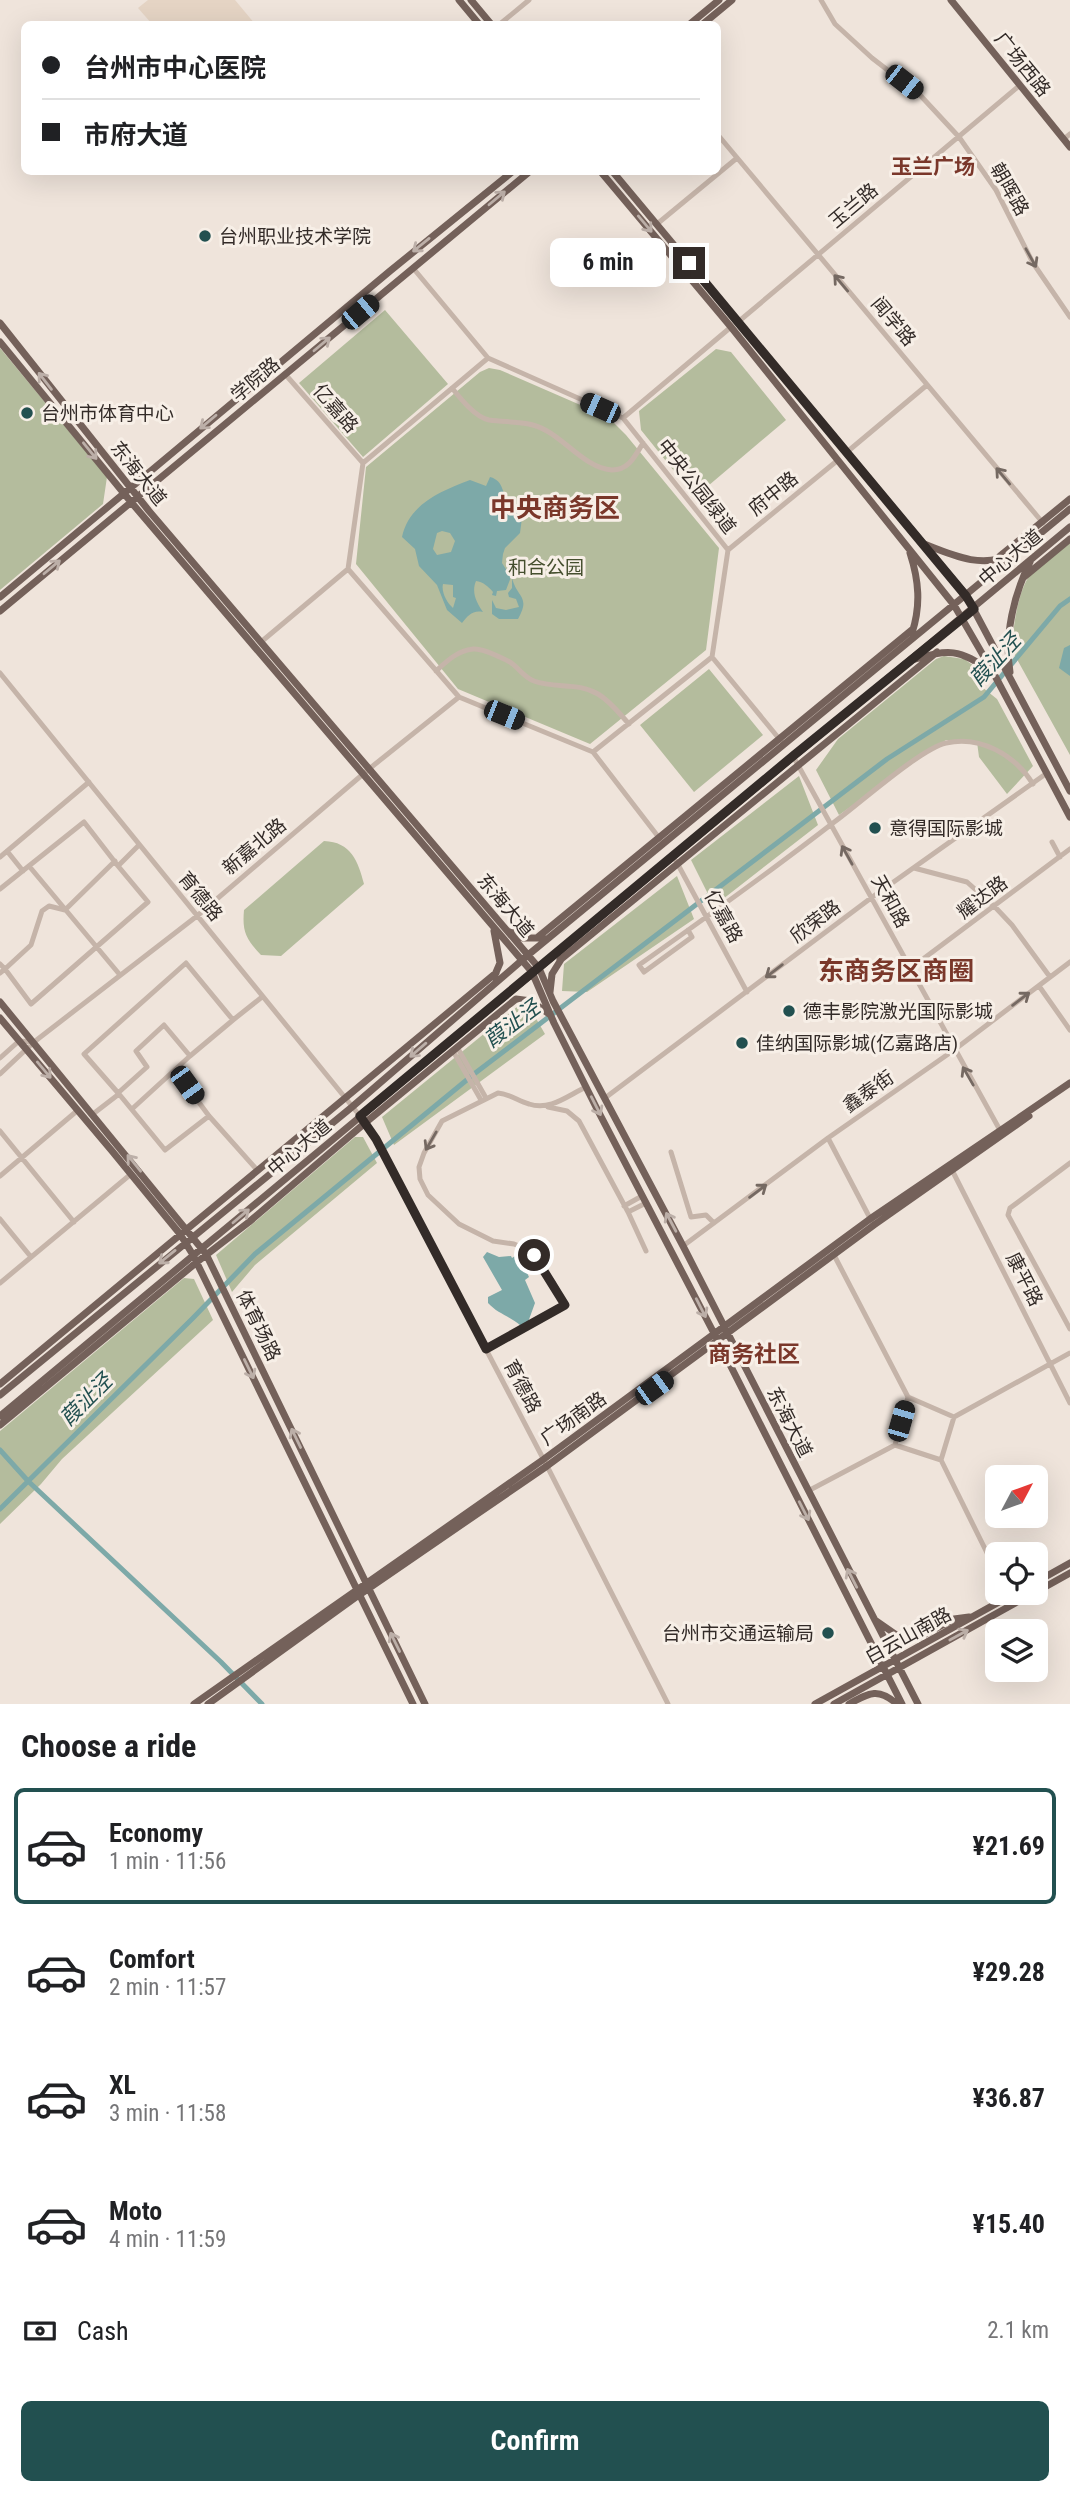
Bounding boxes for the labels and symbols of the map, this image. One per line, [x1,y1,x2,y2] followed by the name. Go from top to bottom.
[990,28,1055,101] street label: 广场西路
[881,61,928,103] car
[891,155,975,179] district label: 玉兰广场
[985,159,1034,220] street label: 朝晖路
[824,178,883,233] street label: 玉兰路
[487,190,505,206] one-way arrow
[637,214,653,232] one-way arrow
[219,225,371,248] place label: 台州职业技术学院
[197,228,213,244] marker: 台州职业技术学院
[412,238,430,253] one-way arrow
[549,238,664,288] callout: 6 min
[673,247,705,279] route end
[1024,248,1038,268] one-way arrow
[833,274,849,292] one-way arrow
[338,290,383,334] car
[866,292,921,351] street label: 闻学路
[312,336,330,352] one-way arrow
[226,352,285,407] street label: 学院路
[38,372,53,390] one-way arrow
[308,379,363,437] street label: 亿嘉路
[577,390,624,426] car
[41,402,174,425] place label: 台州市体育中心
[19,405,35,421] marker: 台州市体育中心
[200,414,218,430] one-way arrow
[652,434,741,538] street label: 中央公园绿道
[106,437,171,510] street label: 东海大道
[82,442,97,460] one-way arrow
[744,467,803,520] street label: 府中路
[995,467,1011,485] one-way arrow
[490,493,620,523] district label: 中央商务区
[974,524,1047,591] street label: 中心大道
[508,556,584,579] park label: 和合公园
[43,559,61,575] one-way arrow
[965,627,1027,691] water label: 葭沚泾
[481,697,528,733] car
[218,813,291,880] street label: 新嘉北路
[889,817,1003,840] place label: 意得国际影城
[867,820,883,836] marker: 意得国际影城
[840,845,854,865] one-way arrow
[174,867,227,926] street label: 育德路
[472,869,539,942] street label: 东海大道
[867,871,914,932] street label: 天和路
[953,871,1012,924] street label: 耀达路
[700,886,747,947] street label: 亿嘉路
[786,895,845,948] street label: 欣荣路
[818,956,974,986] district label: 东商务区商圈
[765,964,784,979] one-way arrow
[1011,992,1030,1007] one-way arrow
[480,994,546,1053] water label: 葭沚泾
[803,1000,993,1023] place label: 德丰影院激光国际影城
[781,1003,797,1019] marker: 德丰影院激光国际影城
[756,1032,958,1055] place label: 佳纳国际影城(亿嘉路店)
[734,1035,750,1051] marker: 佳纳国际影城(亿嘉路店)
[409,1042,427,1058] one-way arrow
[36,1061,52,1079] one-way arrow
[167,1062,208,1108] car
[838,1066,898,1117] street label: 鑫泰街
[961,1066,975,1086] one-way arrow
[589,1095,603,1116] one-way arrow
[263,1114,336,1181] street label: 中心大道
[423,1130,437,1150] one-way arrow
[126,1155,141,1173] one-way arrow
[748,1183,766,1198] one-way arrow
[231,1208,249,1224] one-way arrow
[663,1213,677,1233] one-way arrow
[518,1239,550,1271] route start
[159,1249,177,1265] one-way arrow
[1001,1249,1048,1310] street label: 康平路
[232,1286,286,1364] street label: 体育场路
[694,1297,708,1318] one-way arrow
[708,1341,800,1368] district label: 商务社区
[499,1356,546,1417] street label: 育德路
[242,1358,256,1379] one-way arrow
[631,1367,678,1409] car
[55,1368,118,1431] water label: 葭沚泾
[762,1383,817,1461] street label: 东海大道
[536,1387,611,1450] street label: 广场南路
[886,1398,917,1444] car
[288,1428,302,1449] one-way arrow
[985,1465,1048,1528] north arrow
[797,1500,811,1521] one-way arrow
[845,1568,858,1589] one-way arrow
[861,1602,955,1669] street label: 白云山南路
[662,1622,814,1645] place label: 台州市交通运输局
[820,1625,836,1641] marker: 台州市交通运输局
[948,1628,969,1641] one-way arrow
[388,1632,401,1653] one-way arrow

